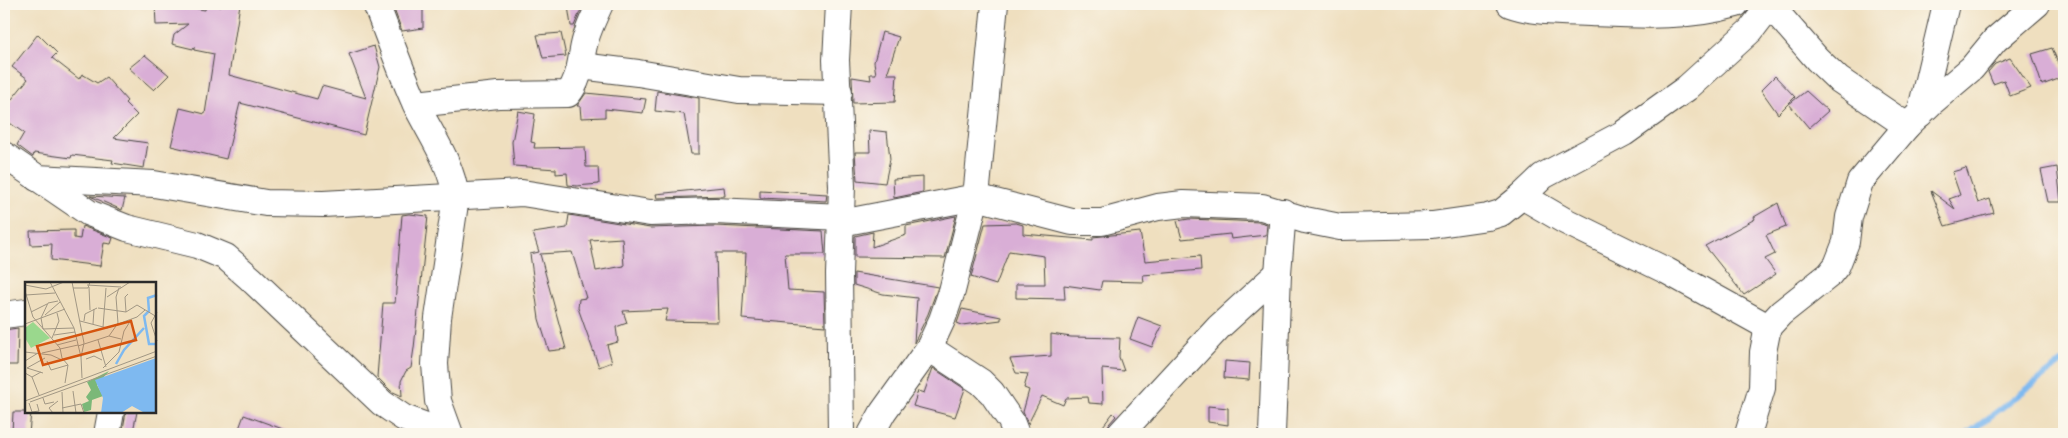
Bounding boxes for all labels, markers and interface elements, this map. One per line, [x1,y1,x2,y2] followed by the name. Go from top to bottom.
[25,282,156,413] inset map

